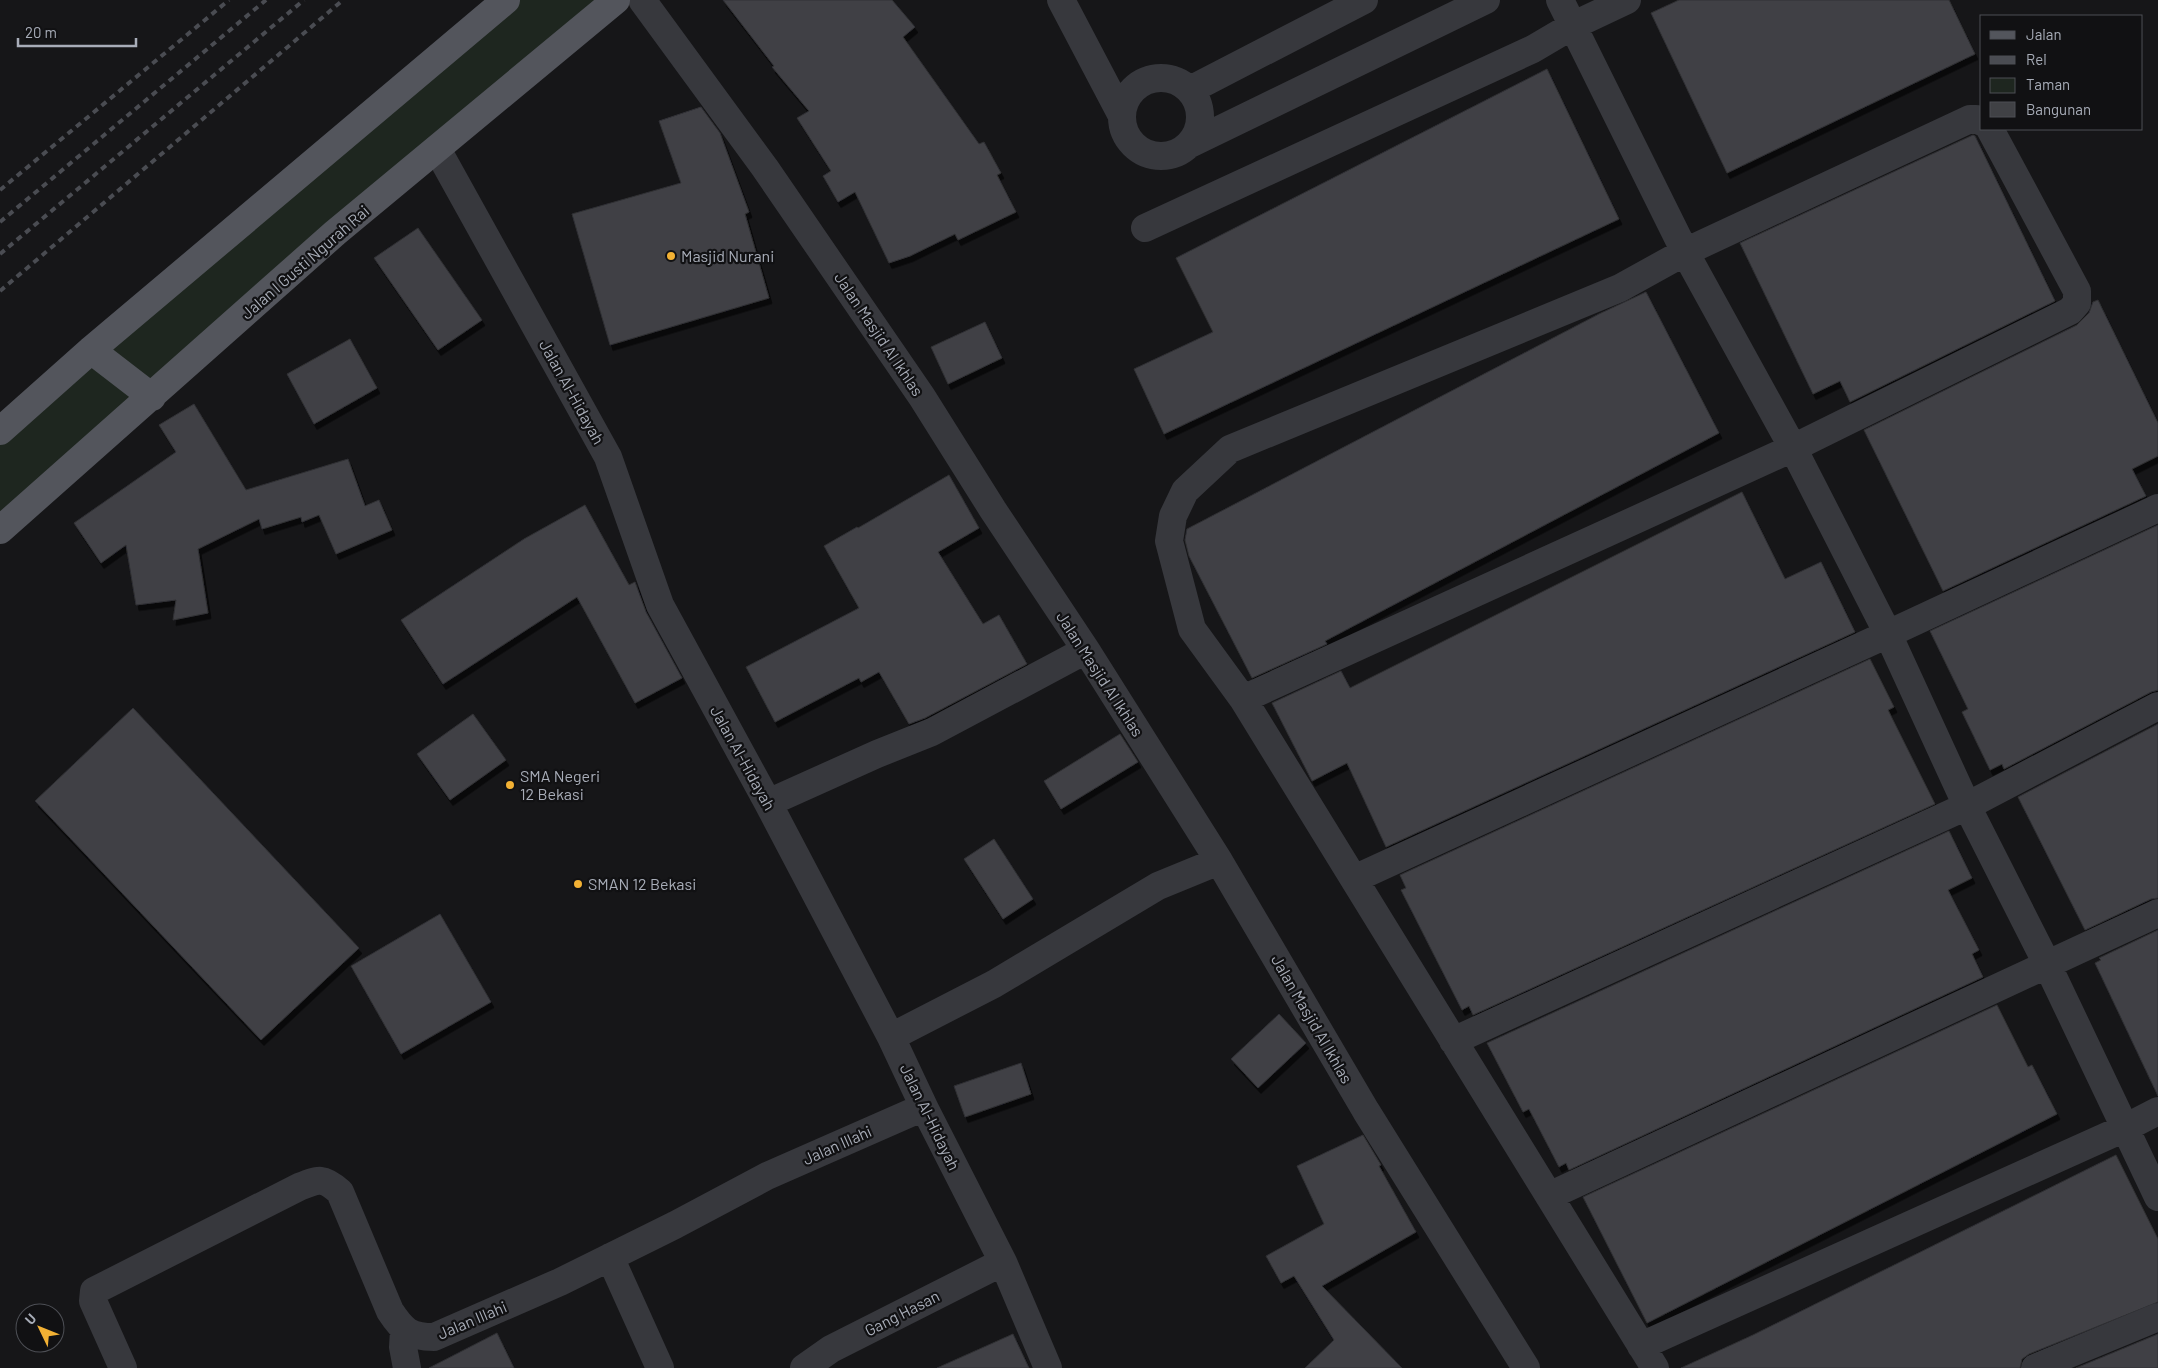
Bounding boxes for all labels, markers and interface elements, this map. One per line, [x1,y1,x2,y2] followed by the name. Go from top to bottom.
[18,15,135,47] scale bar
[1980,15,2143,130] legend
[25,23,57,41] text: 20 m
[2026,25,2062,43] text: Jalan
[2026,50,2047,68] text: Rel
[2026,75,2070,93] text: Taman
[2026,100,2091,118] text: Bangunan
[237,201,373,322] street label: Jalan I Gusti Ngurah Rai
[681,246,774,265] place label: Masjid Nurani
[665,250,677,262] marker: Masjid Nurani
[831,268,928,399] street label: Jalan Masjid Al Ikhlas
[536,336,609,447] street label: Jalan Al-Hidayah
[1053,608,1148,740] street label: Jalan Masjid Al Ikhlas
[707,702,780,813] street label: Jalan Al-Hidayah
[520,766,600,803] place label: SMA Negeri 12 Bekasi
[504,779,516,791] marker: SMA Negeri 12 Bekasi
[588,874,696,893] place label: SMAN 12 Bekasi
[572,878,584,890] marker: SMAN 12 Bekasi
[1268,951,1357,1086] street label: Jalan Masjid Al Ikhlas
[896,1060,964,1173] street label: Jalan Al-Hidayah
[799,1121,874,1168] street label: Jalan Illahi
[861,1286,942,1339] street label: Gang Hasan
[434,1296,509,1343] street label: Jalan Illahi
[15,1303,65,1353] north arrow
[21,1310,39,1328] text: U

